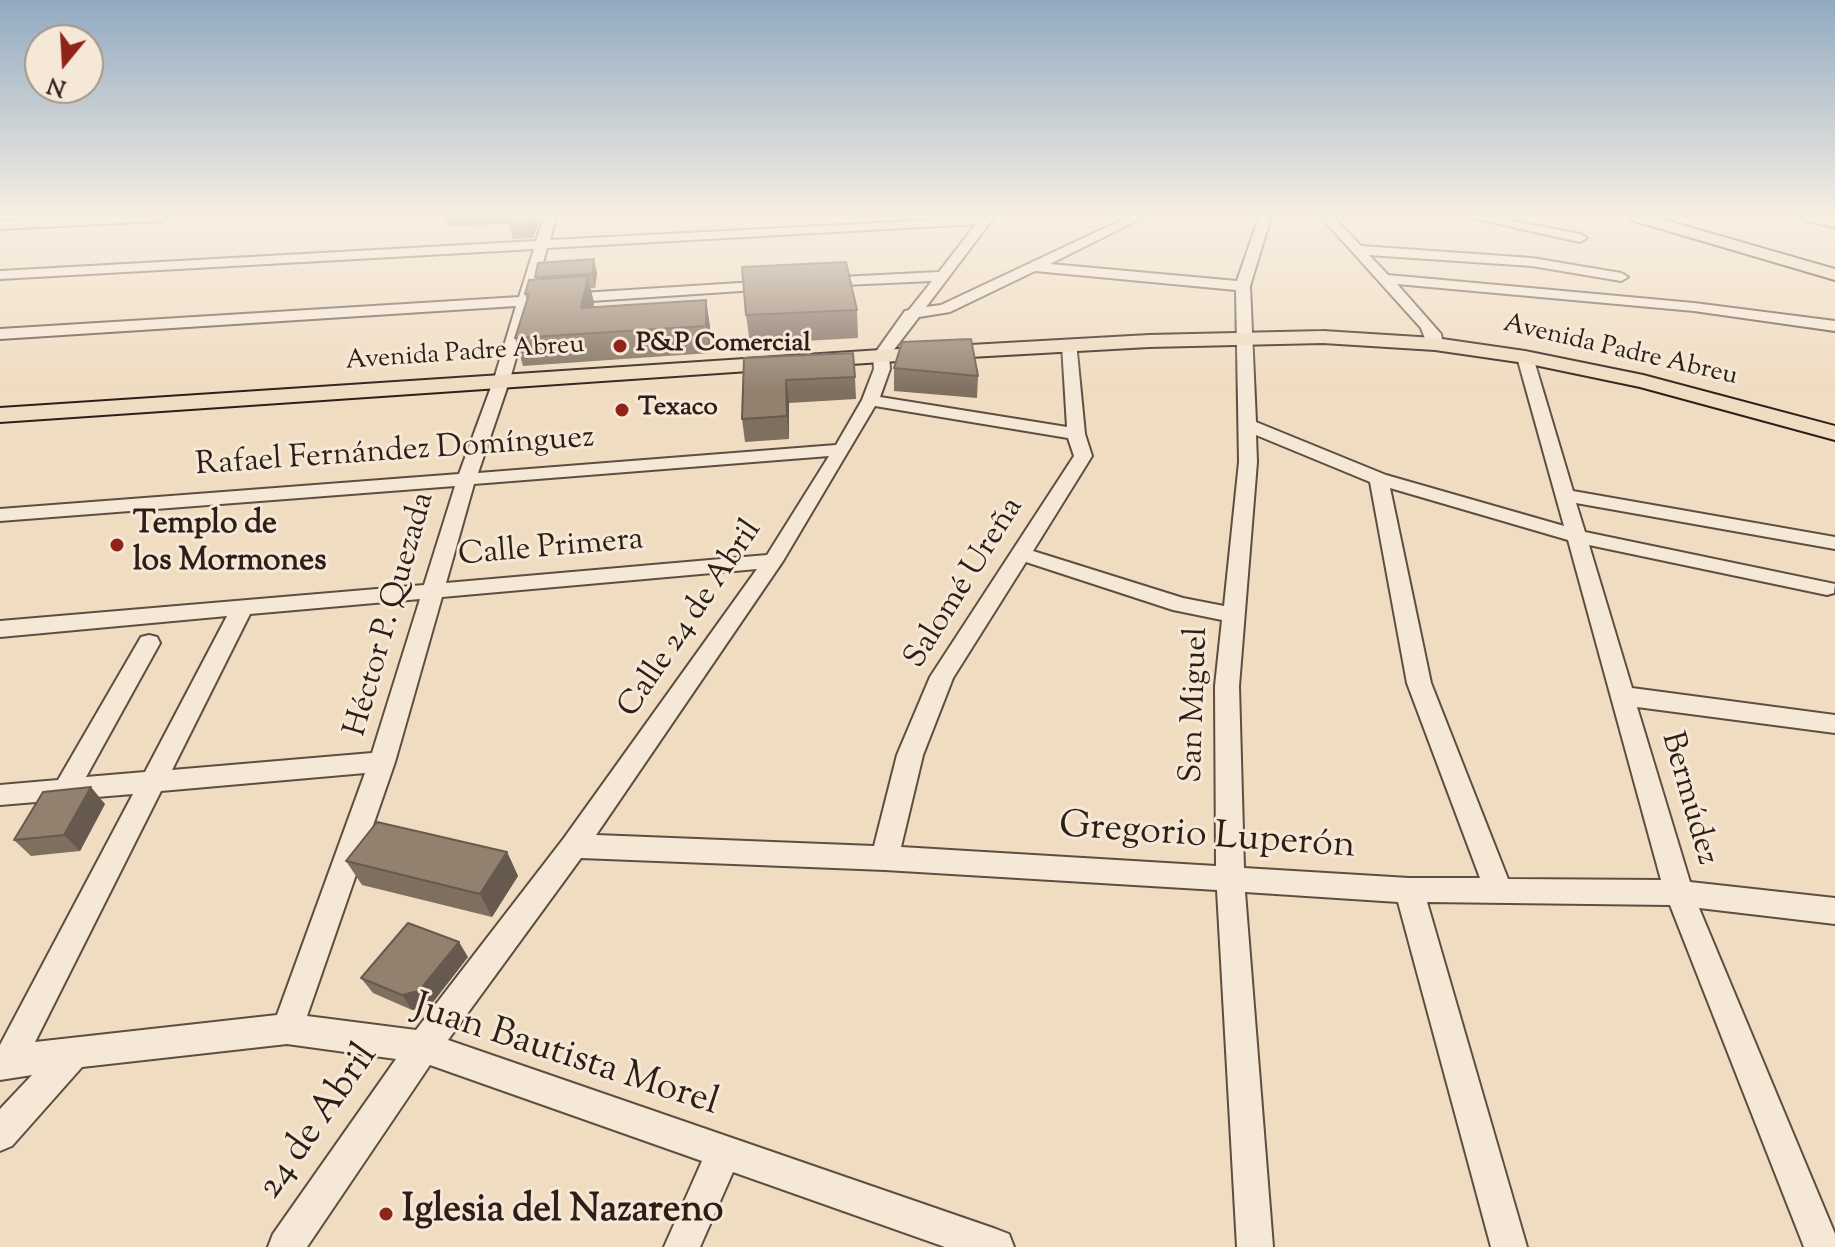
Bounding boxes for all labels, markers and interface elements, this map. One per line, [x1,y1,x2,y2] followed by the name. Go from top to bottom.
[24,24,104,104] north arrow
[44,67,70,103] text: N
[1500,310,1740,394] street label: Avenida Padre Abreu
[636,330,811,362] place label: P&P Comercial
[345,331,585,379] street label: Avenida Padre Abreu
[611,337,629,355] marker: P&P Comercial
[638,394,718,426] place label: Texaco
[613,401,631,419] marker: Texaco
[194,421,596,487] street label: Rafael Fernández Domínguez
[339,489,445,741] street label: Héctor P. Quezada
[898,491,1034,677] street label: Salomé Ureña
[133,508,327,583] place label: Templo de los Mormones
[612,514,772,726] street label: Calle 24 de Abril
[457,523,645,577] street label: Calle Primera
[108,536,126,554] marker: Templo de los Mormones
[1175,627,1219,783] street label: San Miguel
[1650,728,1724,870] street label: Bermúdez
[1057,806,1357,872] street label: Gregorio Luperón
[406,987,724,1129] street label: Juan Bautista Morel
[250,1037,390,1209] street label: 24 de Abril
[402,1191,723,1237] place label: Iglesia del Nazareno
[377,1205,395,1223] marker: Iglesia del Nazareno

